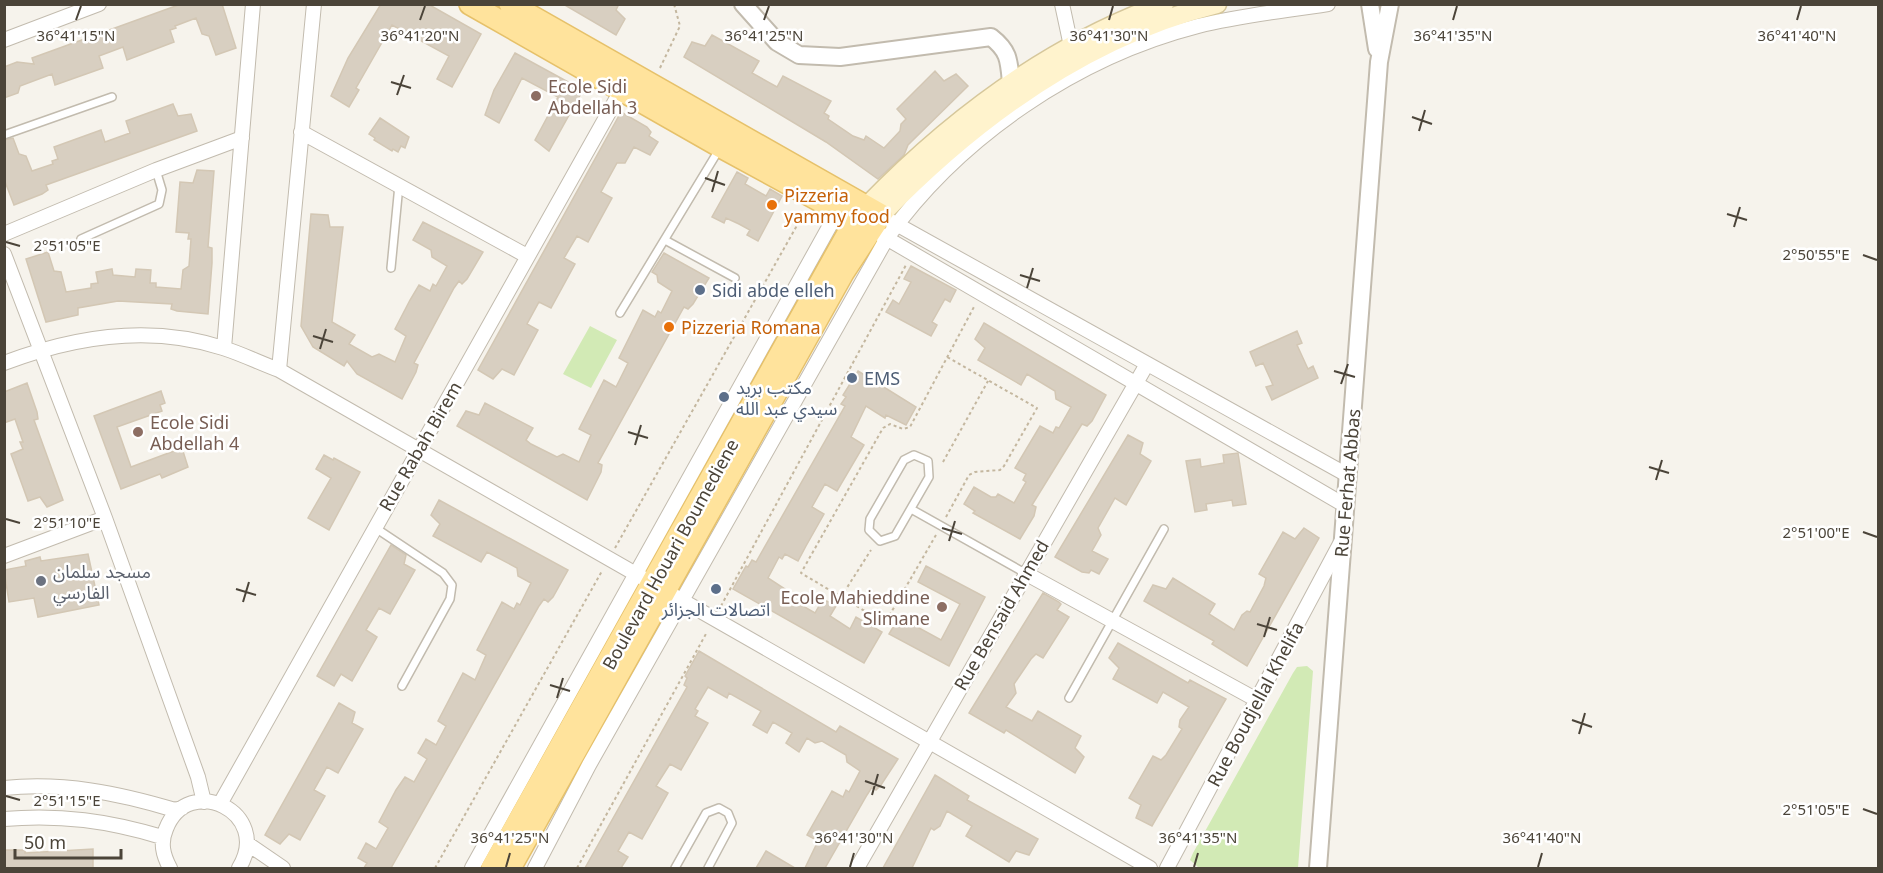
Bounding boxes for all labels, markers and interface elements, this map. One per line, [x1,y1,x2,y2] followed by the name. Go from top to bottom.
[37,25,115,45] text: 36°41'15"N
[381,25,459,45] text: 36°41'20"N
[725,25,803,45] text: 36°41'25"N
[1070,25,1148,45] text: 36°41'30"N
[1414,25,1492,45] text: 36°41'35"N
[1758,25,1836,45] text: 36°41'40"N
[548,74,637,119] place label: Ecole Sidi Abdellah 3
[529,89,543,103] marker: Ecole Sidi Abdellah 3
[784,183,890,228] place label: Pizzeria yammy food
[765,198,779,212] marker: Pizzeria yammy food
[33,235,101,255] text: 2°51'05"E
[1782,244,1850,264] text: 2°50'55"E
[712,278,835,302] place label: Sidi abde elleh
[693,283,707,297] marker: Sidi abde elleh
[681,315,821,339] place label: Pizzeria Romana
[662,320,676,334] marker: Pizzeria Romana
[864,366,900,390] place label: EMS
[845,371,859,385] marker: EMS
[736,375,837,422] place label: مكتب بريد سيدي عبد الله
[373,377,467,515] street label: Rue Rabah Birem
[717,390,731,404] marker: مكتب بريد سيدي عبد الله
[1329,408,1365,558] street label: Rue Ferhat Abbas
[150,410,239,455] place label: Ecole Sidi Abdellah 4
[131,425,145,439] marker: Ecole Sidi Abdellah 4
[596,434,744,674] street label: Boulevard Houari Boumediene
[33,512,101,532] text: 2°51'10"E
[1782,522,1850,542] text: 2°51'00"E
[948,535,1054,695] street label: Rue Bensaid Ahmed
[53,559,151,606] place label: مسجد سلمان الفارسي
[34,574,48,588] marker: مسجد سلمان الفارسي
[709,582,723,596] marker: اتصالات الجزائر
[781,585,930,630] place label: Ecole Mahieddine Slimane
[661,597,770,621] place label: اتصالات الجزائر
[935,600,949,614] marker: Ecole Mahieddine Slimane
[1201,617,1309,791] street label: Rue Boudjellal Khelifa
[33,790,101,810] text: 2°51'15"E
[1782,799,1850,819] text: 2°51'05"E
[15,822,122,860] scale bar
[471,827,549,847] text: 36°41'25"N
[815,827,893,847] text: 36°41'30"N
[1159,827,1237,847] text: 36°41'35"N
[1503,827,1581,847] text: 36°41'40"N
[24,830,66,854] text: 50 m

